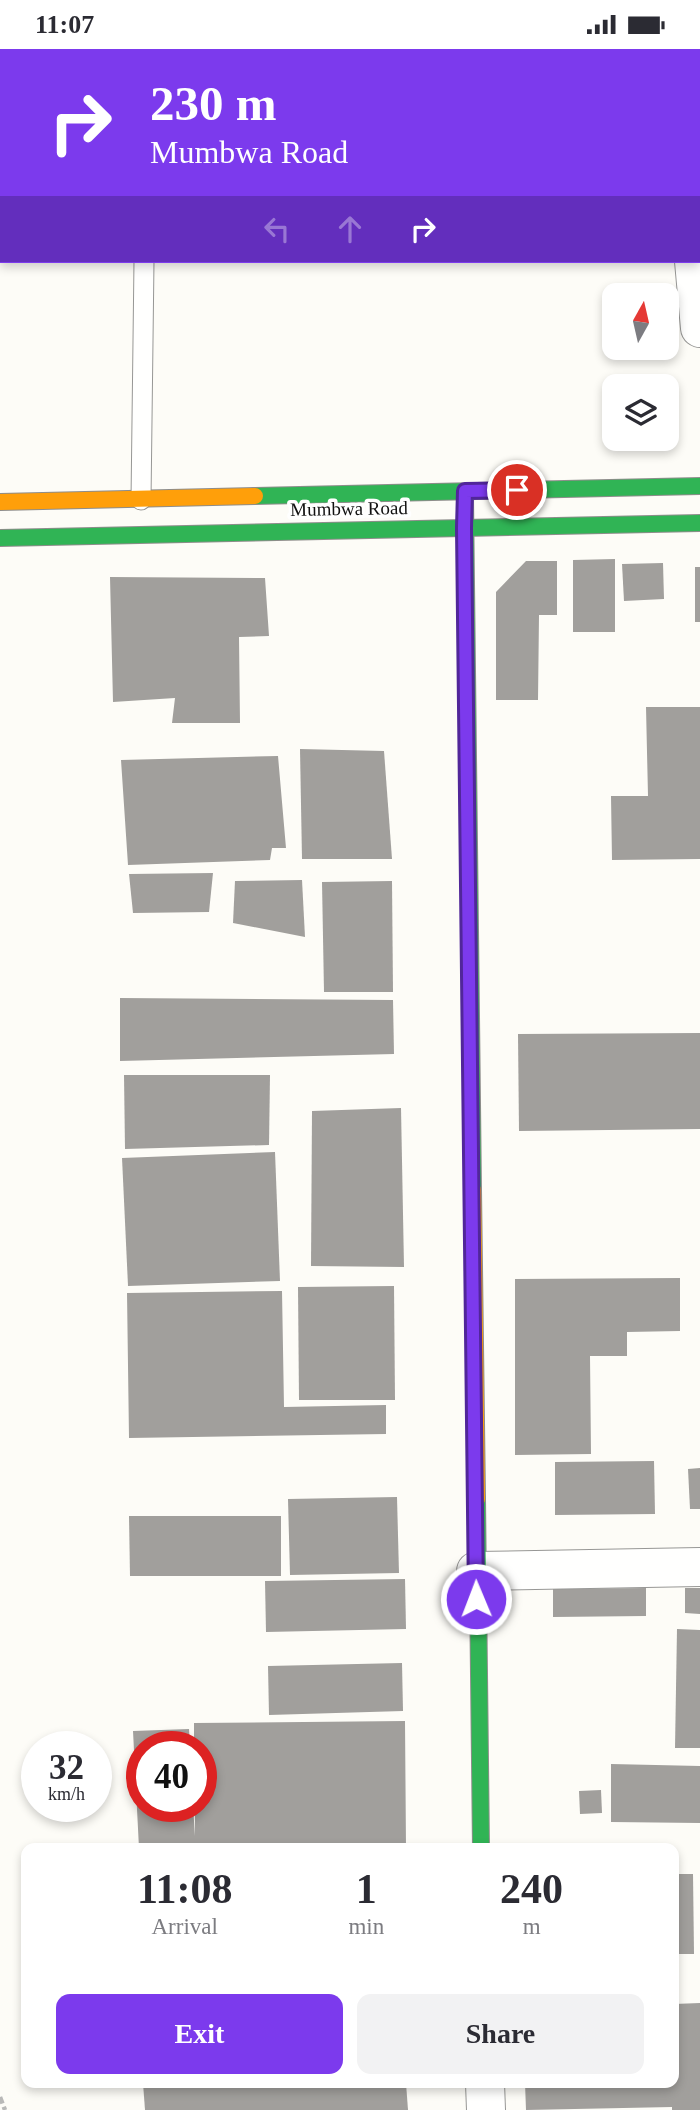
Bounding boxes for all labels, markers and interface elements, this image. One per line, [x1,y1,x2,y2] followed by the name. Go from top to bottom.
[35,10,94,39] text: 11:07
[150,76,277,131] text: 230 m
[35,77,126,168] icon: right
[150,134,348,170] text: Mumbwa Road
[258,210,296,248] icon: left
[331,210,369,248] icon: ahead
[404,210,442,248] icon: right
[602,283,679,361] north arrow
[602,283,679,451] map controls
[602,374,679,451] button: layers
[487,460,547,520] pin
[498,471,536,509] icon: arrive
[290,497,409,520] street label: Mumbwa Road
[439,1562,513,1636] position arrow
[126,1731,217,1822] speed limit sign: 40
[49,1748,84,1787] text: 32
[48,1784,85,1804] text: km/h
[137,1866,233,1912] text: 11:08
[356,1866,377,1912] text: 1
[500,1866,563,1912] text: 240
[152,1914,218,1939] text: Arrival
[348,1914,384,1939] text: min
[523,1914,541,1939] text: m
[56,1994,343,2074] button: Exit
[357,1994,644,2074] button: Share

